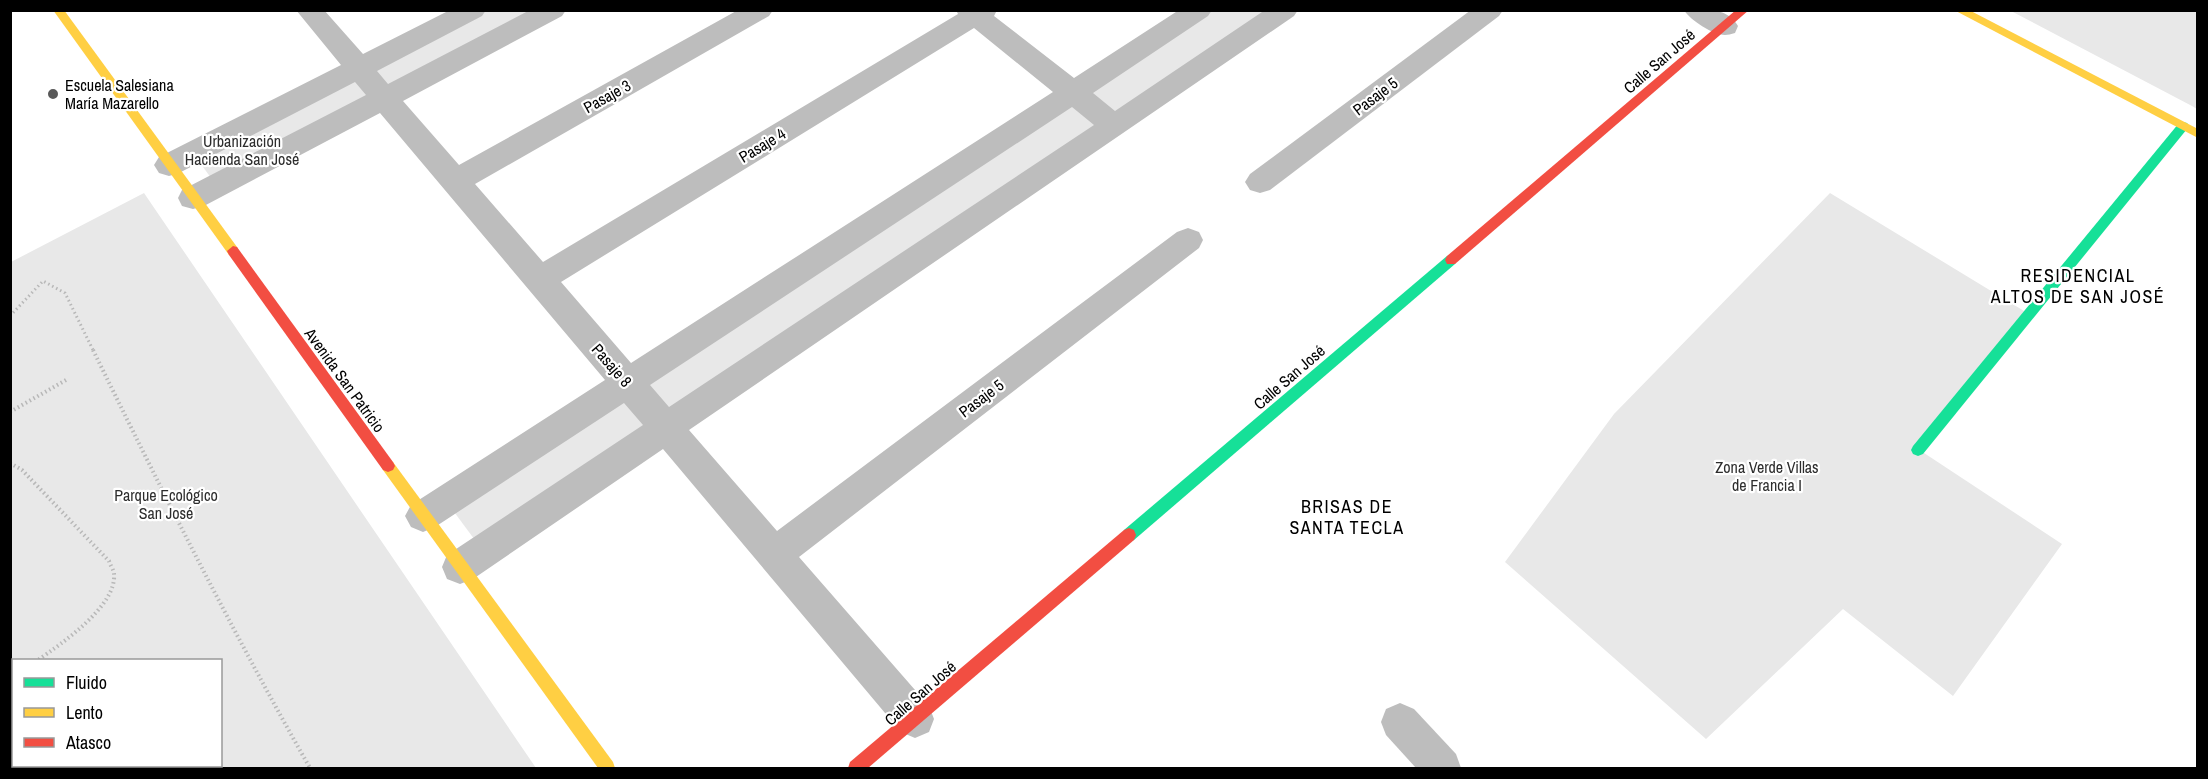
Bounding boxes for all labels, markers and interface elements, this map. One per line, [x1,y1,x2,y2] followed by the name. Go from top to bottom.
[1618,24,1700,98] street label: Calle San José
[1348,72,1402,120] street label: Pasaje 5
[65,74,174,114] place label: Escuela Salesiana María Mazarello
[579,74,635,118] street label: Pasaje 3
[46,87,60,101] marker: Escuela Salesiana María Mazarello
[734,122,790,168] street label: Pasaje 4
[185,130,299,170] park label: Urbanización Hacienda San José
[1990,263,2165,309] district label: RESIDENCIAL ALTOS DE SAN JOSÉ
[299,323,390,437] street label: Avenida San Patricio
[587,339,637,391] street label: Pasaje 8
[1248,340,1330,414] street label: Calle San José
[954,374,1008,422] street label: Pasaje 5
[1715,456,1819,496] park label: Zona Verde Villas de Francia I
[114,484,218,524] park label: Parque Ecológico San José
[1289,494,1405,540] district label: BRISAS DE SANTA TECLA
[879,656,961,730] street label: Calle San José
[12,659,222,767] legend
[66,670,107,695] text: Fluido
[66,700,103,725] text: Lento
[65,730,111,755] text: Atasco

